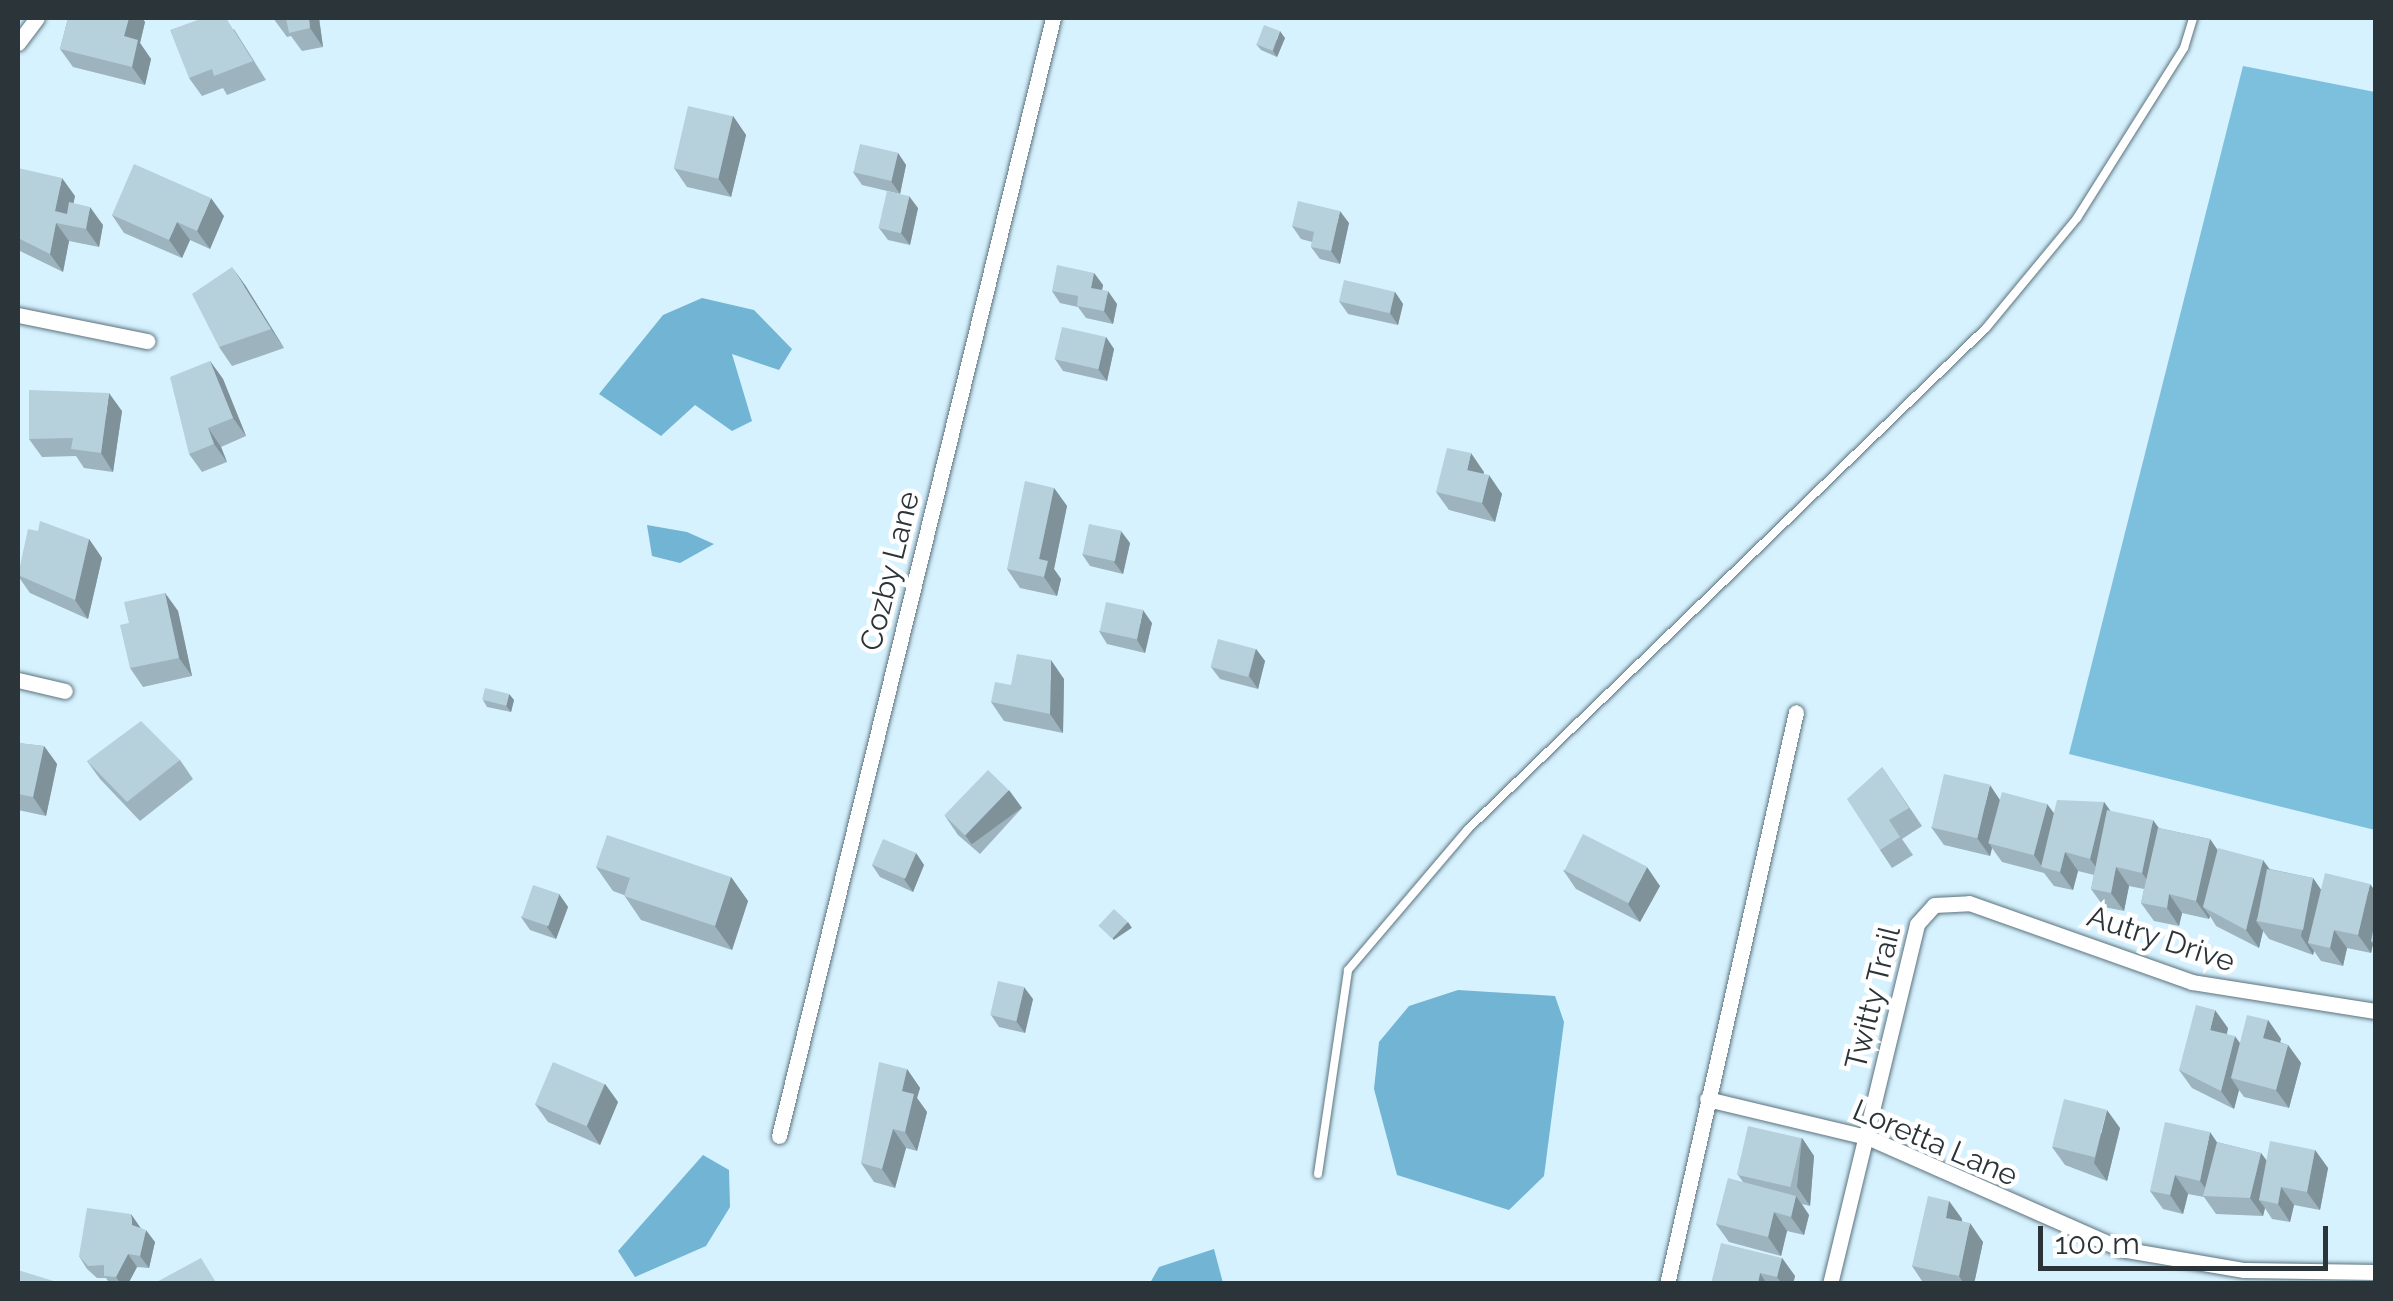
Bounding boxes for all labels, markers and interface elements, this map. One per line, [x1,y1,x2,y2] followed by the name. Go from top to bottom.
[853,487,927,655] street label: Cozby Lane
[2082,898,2240,980] street label: Autry Drive
[1838,922,1908,1074] street label: Twitty Trail
[1847,1092,2023,1194] street label: Loretta Lane
[2043,1206,2333,1268] scale bar
[2055,1226,2140,1261] text: 100 m

